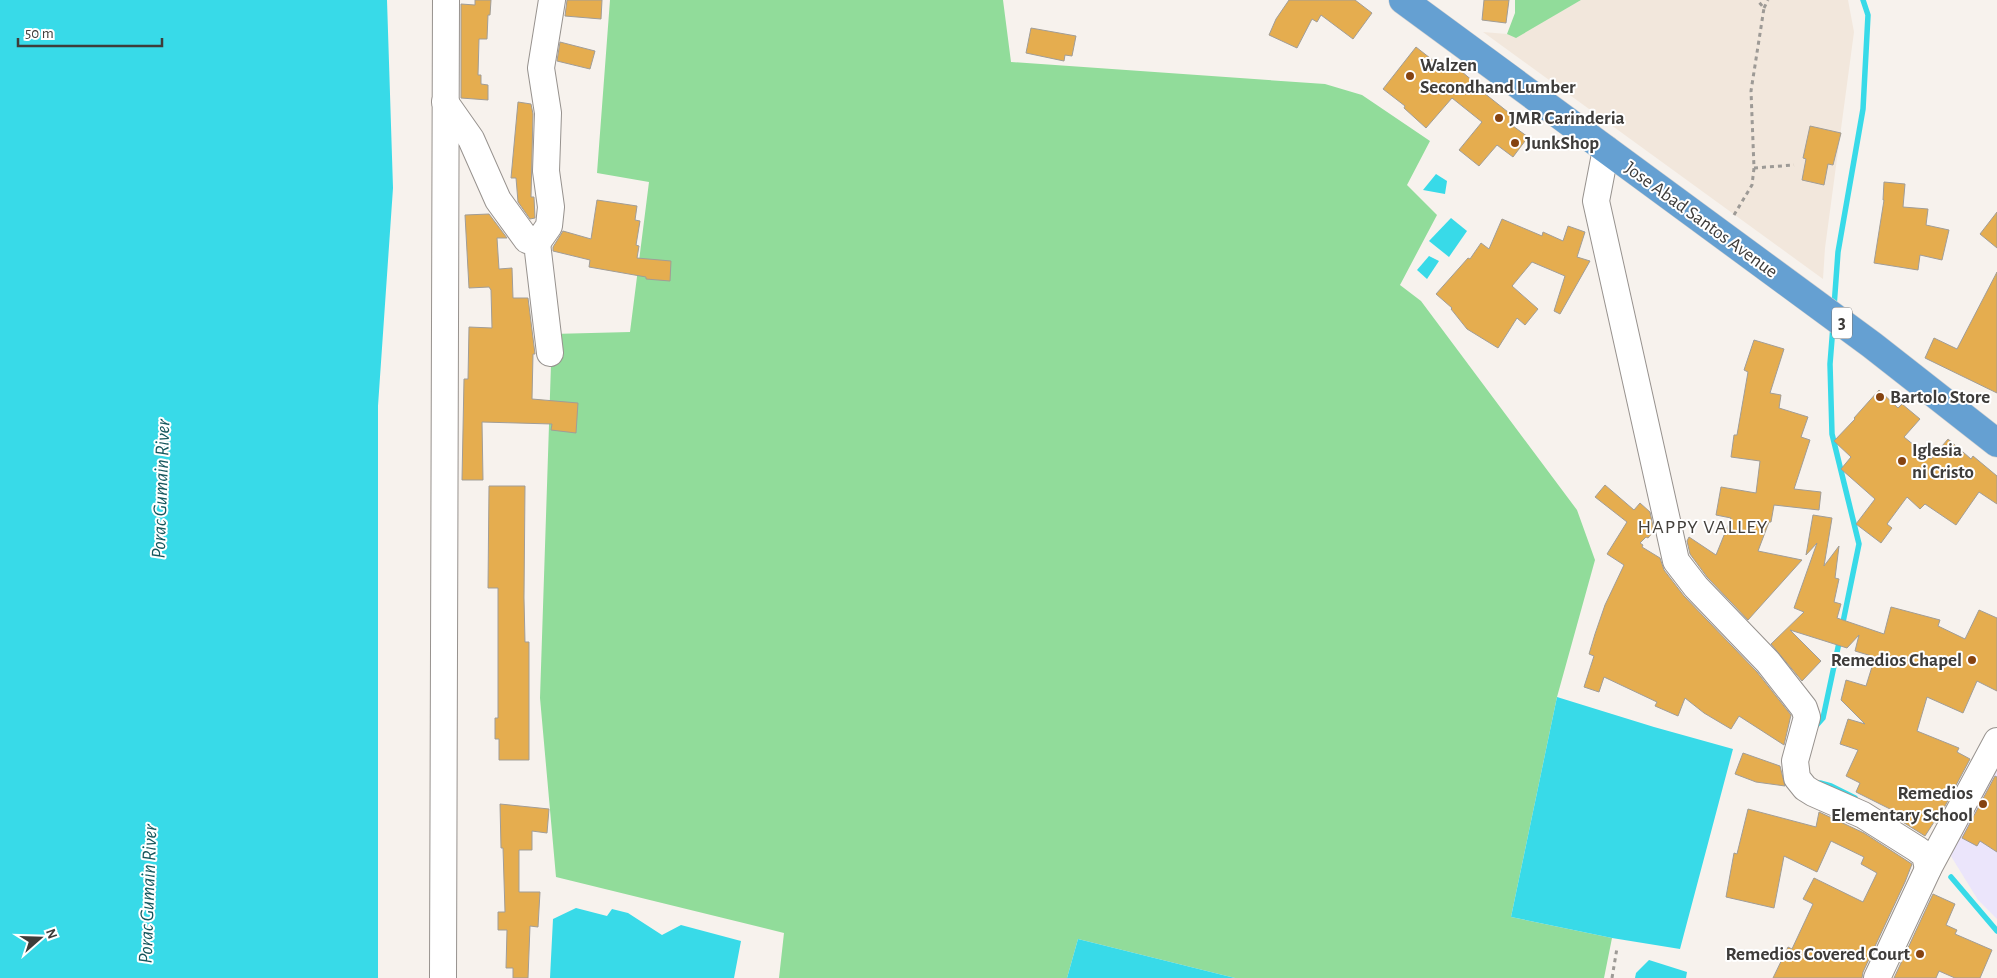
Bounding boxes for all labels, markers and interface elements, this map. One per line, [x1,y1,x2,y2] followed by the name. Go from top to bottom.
[18,15,161,47] scale bar
[25,26,54,41] text: 50 m
[1420,56,1576,97] place label: Walzen Secondhand Lumber
[1404,70,1416,82] marker: Walzen Secondhand Lumber
[1509,109,1625,128] place label: JMR Carinderia
[1493,112,1505,124] marker: JMR Carinderia
[1525,134,1599,153] place label: JunkShop
[1509,137,1521,149] marker: JunkShop
[1621,158,1781,282] street label: Jose Abad Santos Avenue
[1832,307,1852,338] road number: 3
[1890,388,1990,407] place label: Bartolo Store
[1874,391,1886,403] marker: Bartolo Store
[149,419,173,559] water label: Porac Gumain River
[1912,441,1974,482] place label: Iglesia ni Cristo
[1896,455,1908,467] marker: Iglesia ni Cristo
[1638,517,1768,537] district label: HAPPY VALLEY
[1831,651,1962,670] place label: Remedios Chapel
[1966,654,1978,666] marker: Remedios Chapel
[1831,784,1973,825] place label: Remedios Elementary School
[1977,798,1989,810] marker: Remedios Elementary School
[136,824,160,964] water label: Porac Gumain River
[15,913,65,963] north arrow
[43,927,60,941] text: N
[1726,945,1911,964] place label: Remedios Covered Court
[1914,948,1926,960] marker: Remedios Covered Court

